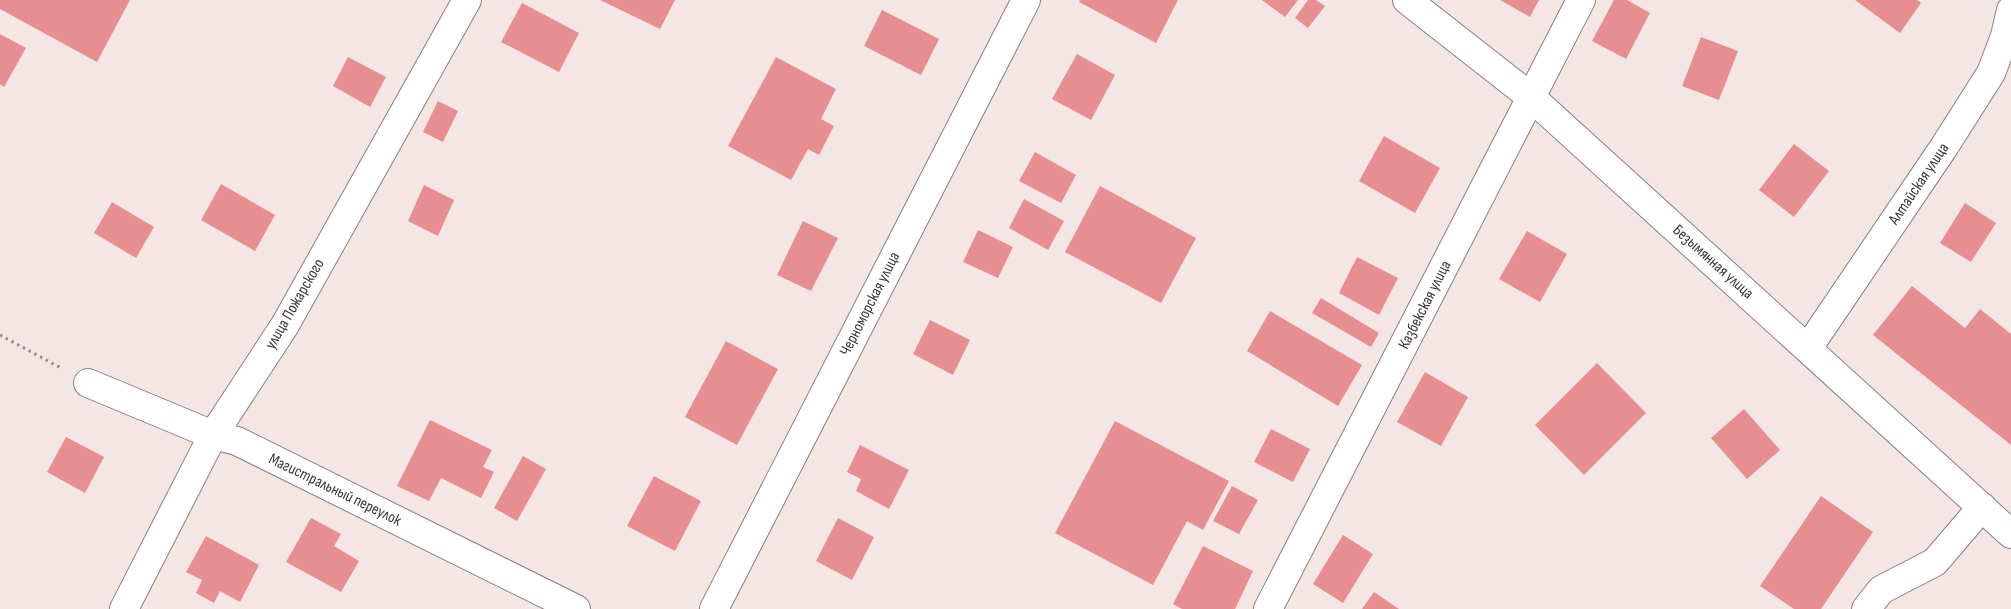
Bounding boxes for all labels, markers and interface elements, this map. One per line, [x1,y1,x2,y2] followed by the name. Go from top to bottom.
[1884,140,1953,229] street label: Алтайская улица
[1669,221,1757,303] street label: Безымянная улица
[836,249,904,359] street label: Черноморская улица
[261,255,329,353] street label: улица Пожарского
[1395,258,1455,352] street label: Казбекская улица
[266,450,405,531] street label: Магистральный переулок

